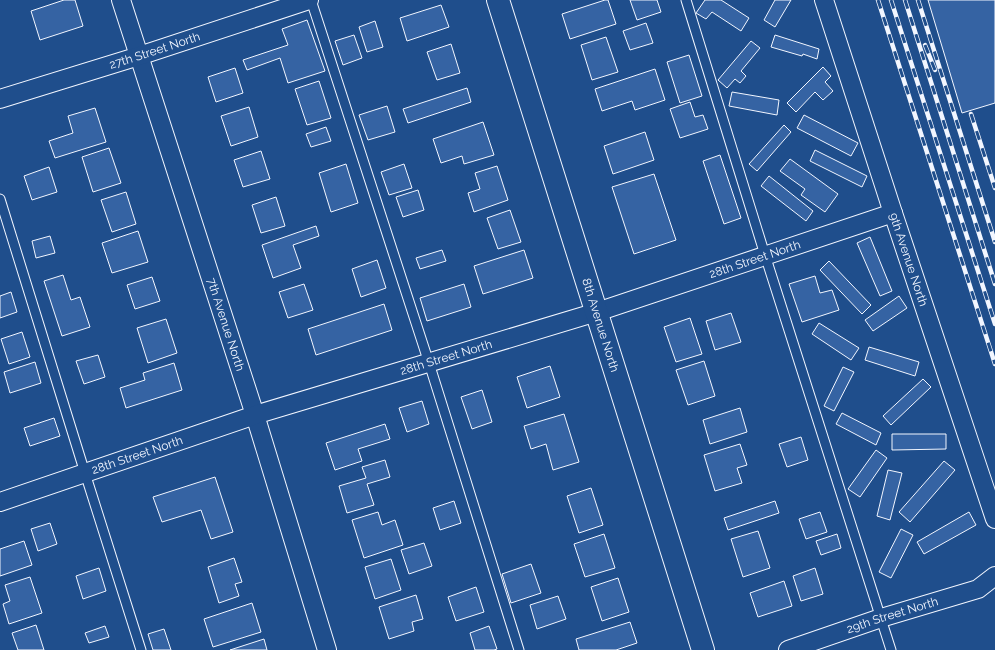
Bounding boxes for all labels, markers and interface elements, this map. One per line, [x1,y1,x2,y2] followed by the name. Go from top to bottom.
[107,29,202,72] street label: 27th Street North
[886,211,931,308] street label: 9th Avenue North
[707,237,802,281] street label: 28th Street North
[204,276,247,373] street label: 7th Avenue North
[579,277,622,374] street label: 8th Avenue North
[398,337,494,378] street label: 28th Street North
[90,433,185,477] street label: 28th Street North
[845,594,940,636] street label: 29th Street North

